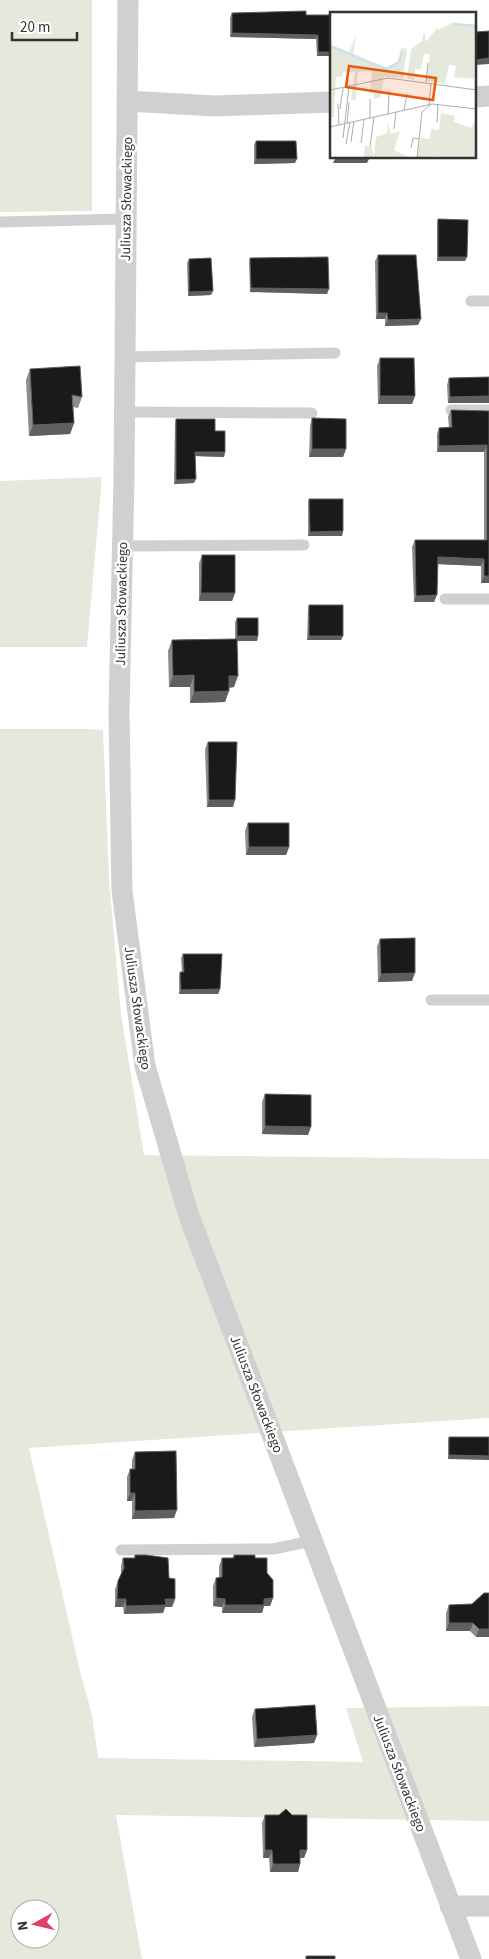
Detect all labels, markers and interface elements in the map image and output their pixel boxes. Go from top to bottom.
scale bar [12,10,78,42]
inset map [330,12,476,159]
text: 20 m [20,17,50,38]
street label: Juliusza Słowackiego [116,137,138,261]
street label: Juliusza Słowackiego [111,542,133,666]
street label: Juliusza Słowackiego [118,945,156,1071]
street label: Juliusza Słowackiego [224,1333,288,1456]
street label: Juliusza Słowackiego [367,1712,431,1835]
north arrow [10,1899,60,1949]
text: N [13,1920,34,1932]

